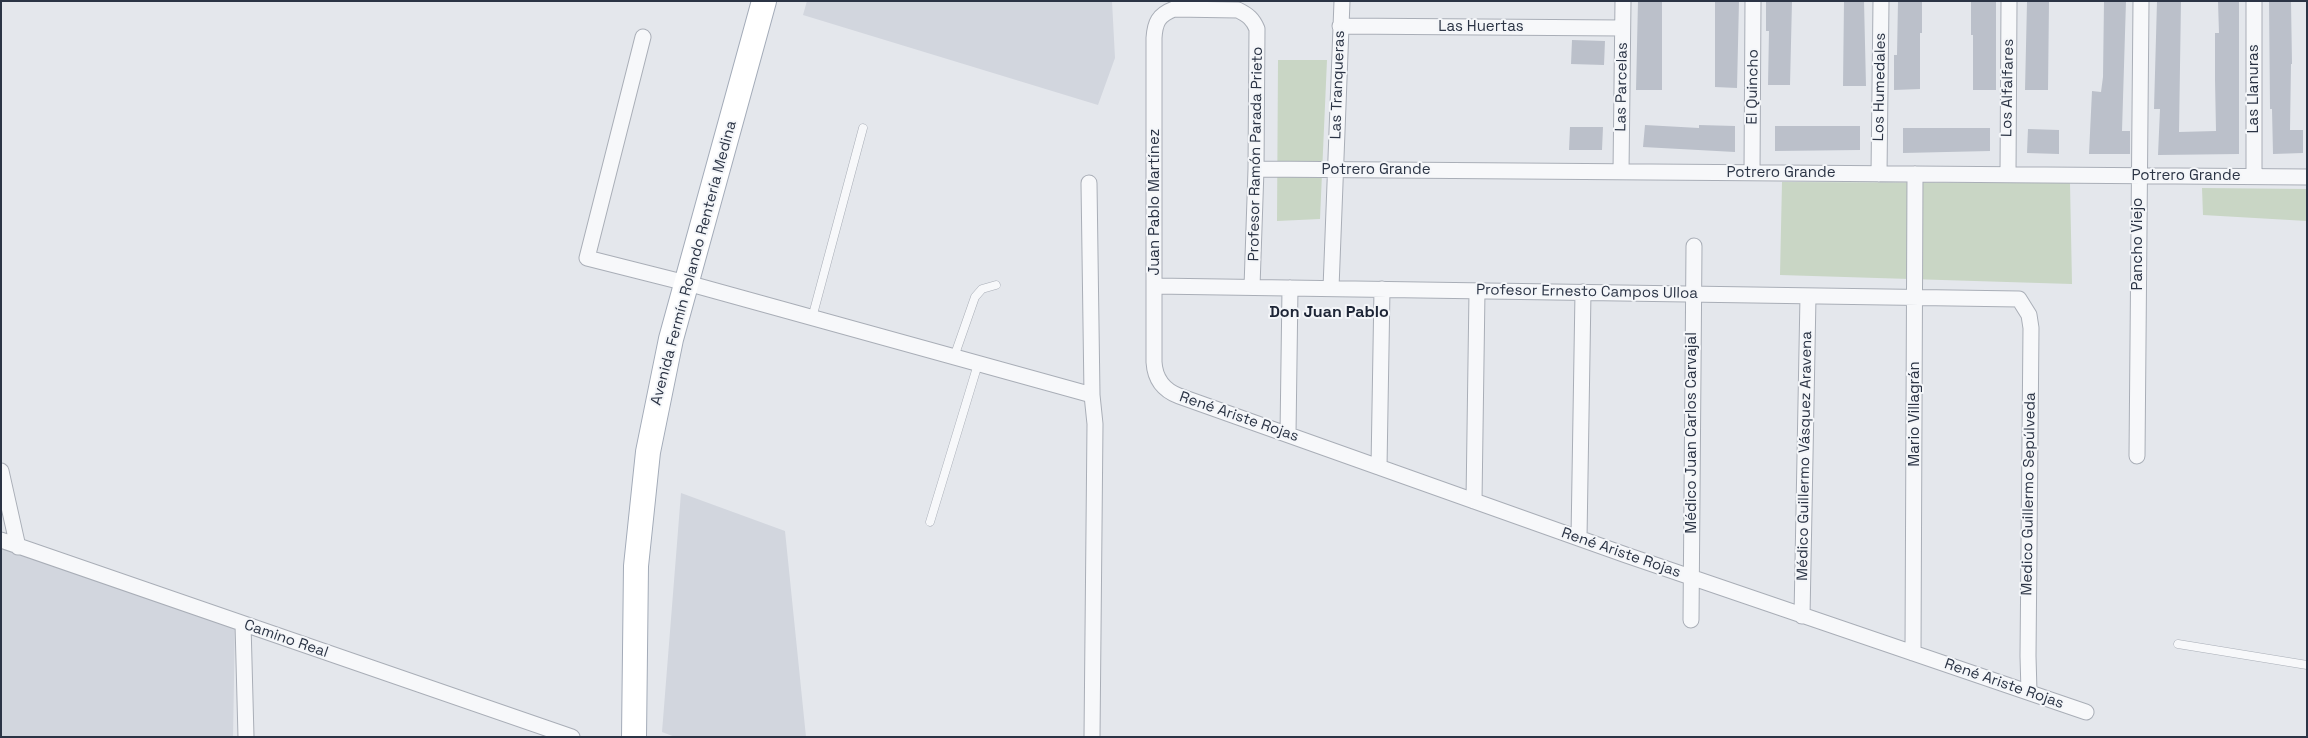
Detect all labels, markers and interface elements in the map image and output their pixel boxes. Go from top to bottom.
street label: Las Huertas [1438,18,1524,36]
street label: Las Tranqueras [1327,30,1349,140]
street label: Los Humedales [1870,32,1890,142]
street label: Los Alfalfares [1998,39,2018,137]
street label: Las Parcelas [1612,42,1632,132]
street label: Las Llanuras [2245,44,2263,134]
street label: Profesor Ramón Parada Prieto [1245,46,1267,262]
street label: El Quincho [1743,49,1763,125]
street label: Avenida Fermín Rolando Rentería Medina [647,119,741,407]
street label: Juan Pablo Martínez [1146,129,1164,275]
street label: Potrero Grande [1321,161,1431,179]
street label: Potrero Grande [1726,164,1836,182]
street label: Potrero Grande [2131,167,2241,185]
street label: Pancho Viejo [2129,198,2147,290]
street label: Profesor Ernesto Campos Ulloa [1476,281,1698,303]
district label: Don Juan Pablo [1269,303,1389,323]
street label: Médico Guillermo Vásquez Aravena [1794,331,1816,581]
street label: Médico Juan Carlos Carvajal [1683,332,1701,534]
street label: Mario Villagrán [1906,361,1924,467]
street label: René Ariste Rojas [1177,388,1301,446]
street label: Medico Guillermo Sepúlveda [2018,392,2040,596]
street label: René Ariste Rojas [1559,524,1683,582]
street label: Camino Real [242,616,330,662]
street label: René Ariste Rojas [1942,655,2066,713]

